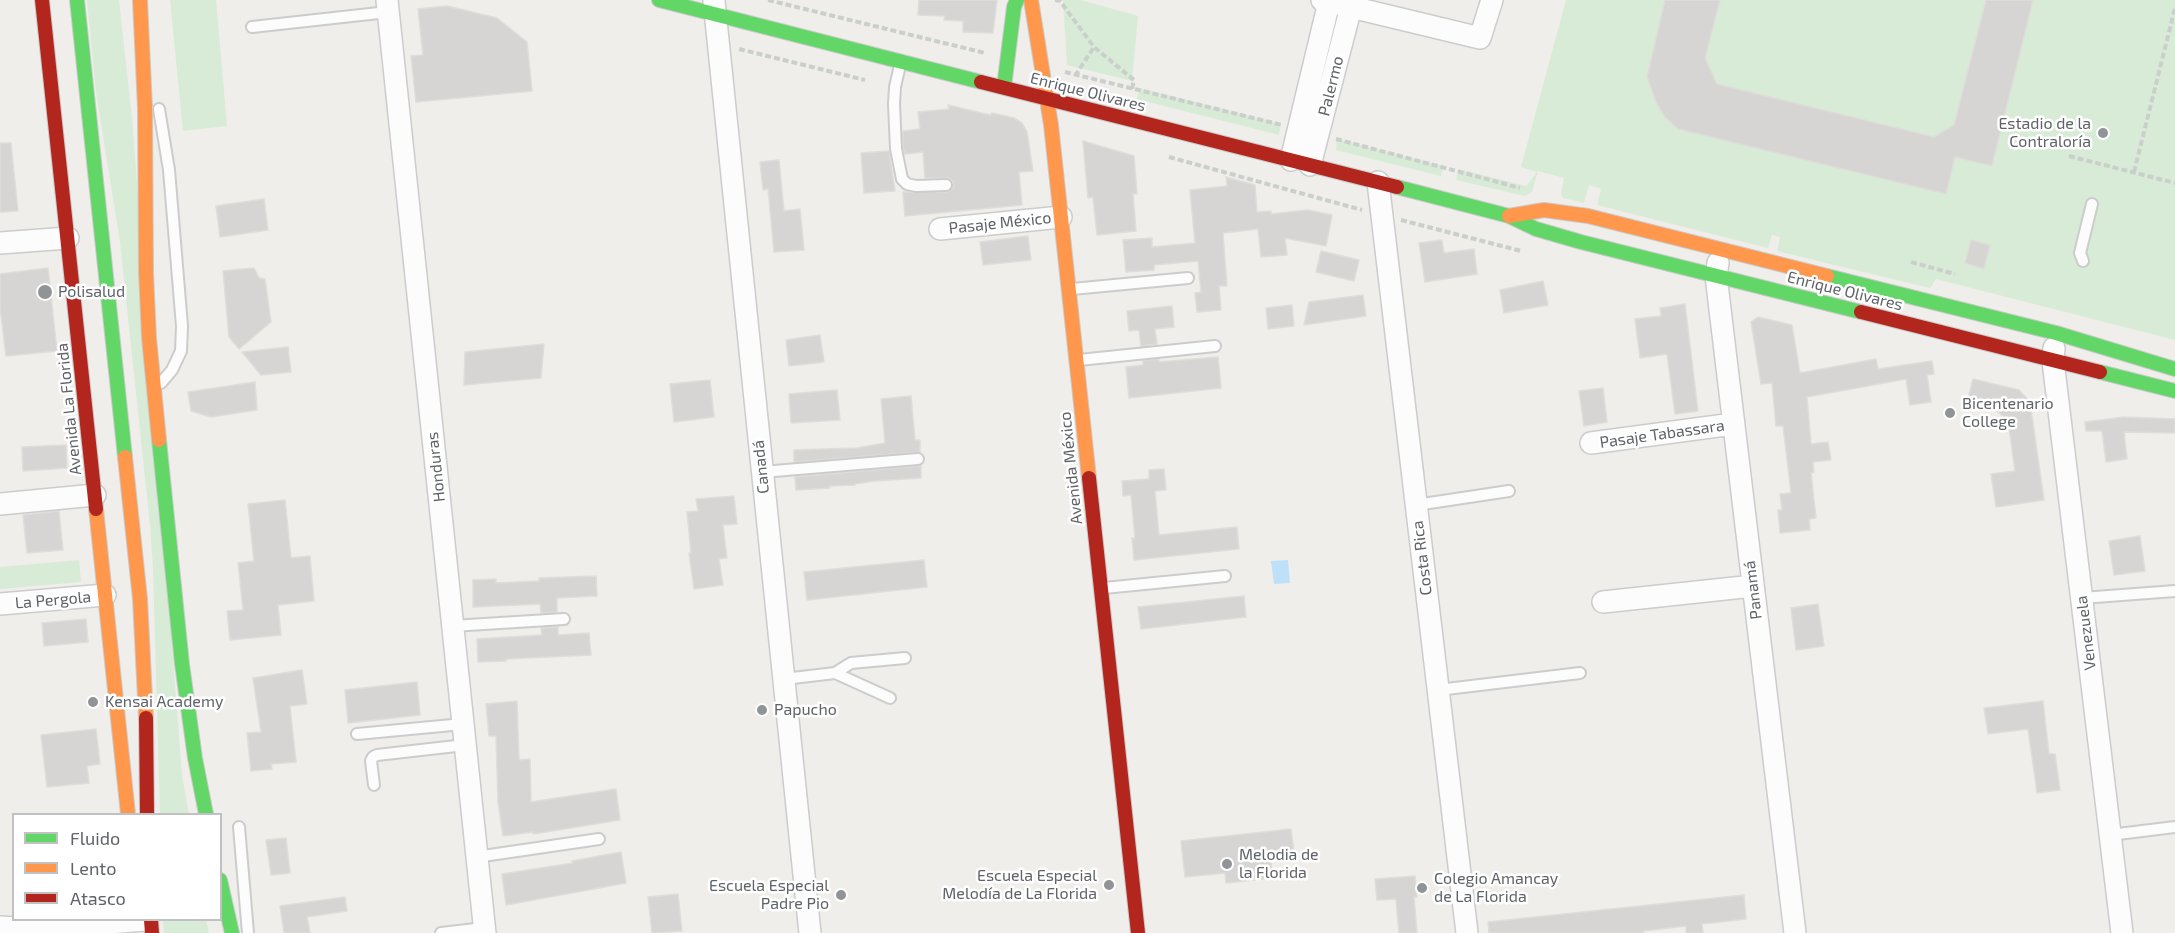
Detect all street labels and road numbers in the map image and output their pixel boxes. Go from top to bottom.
street label: Palermo [1314,54,1348,118]
street label: Enrique Olivares [1028,68,1148,116]
street label: Pasaje México [948,208,1052,238]
street label: Enrique Olivares [1785,267,1905,315]
street label: Avenida La Florida [53,342,85,476]
street label: Avenida México [1056,411,1086,525]
street label: Pasaje Tabassara [1598,416,1726,452]
street label: Honduras [423,431,449,503]
street label: Canadá [749,439,773,495]
street label: Costa Rica [1408,519,1436,597]
street label: Panamá [1740,560,1766,620]
street label: La Pergola [14,587,92,613]
street label: Venezuela [2072,595,2100,671]

